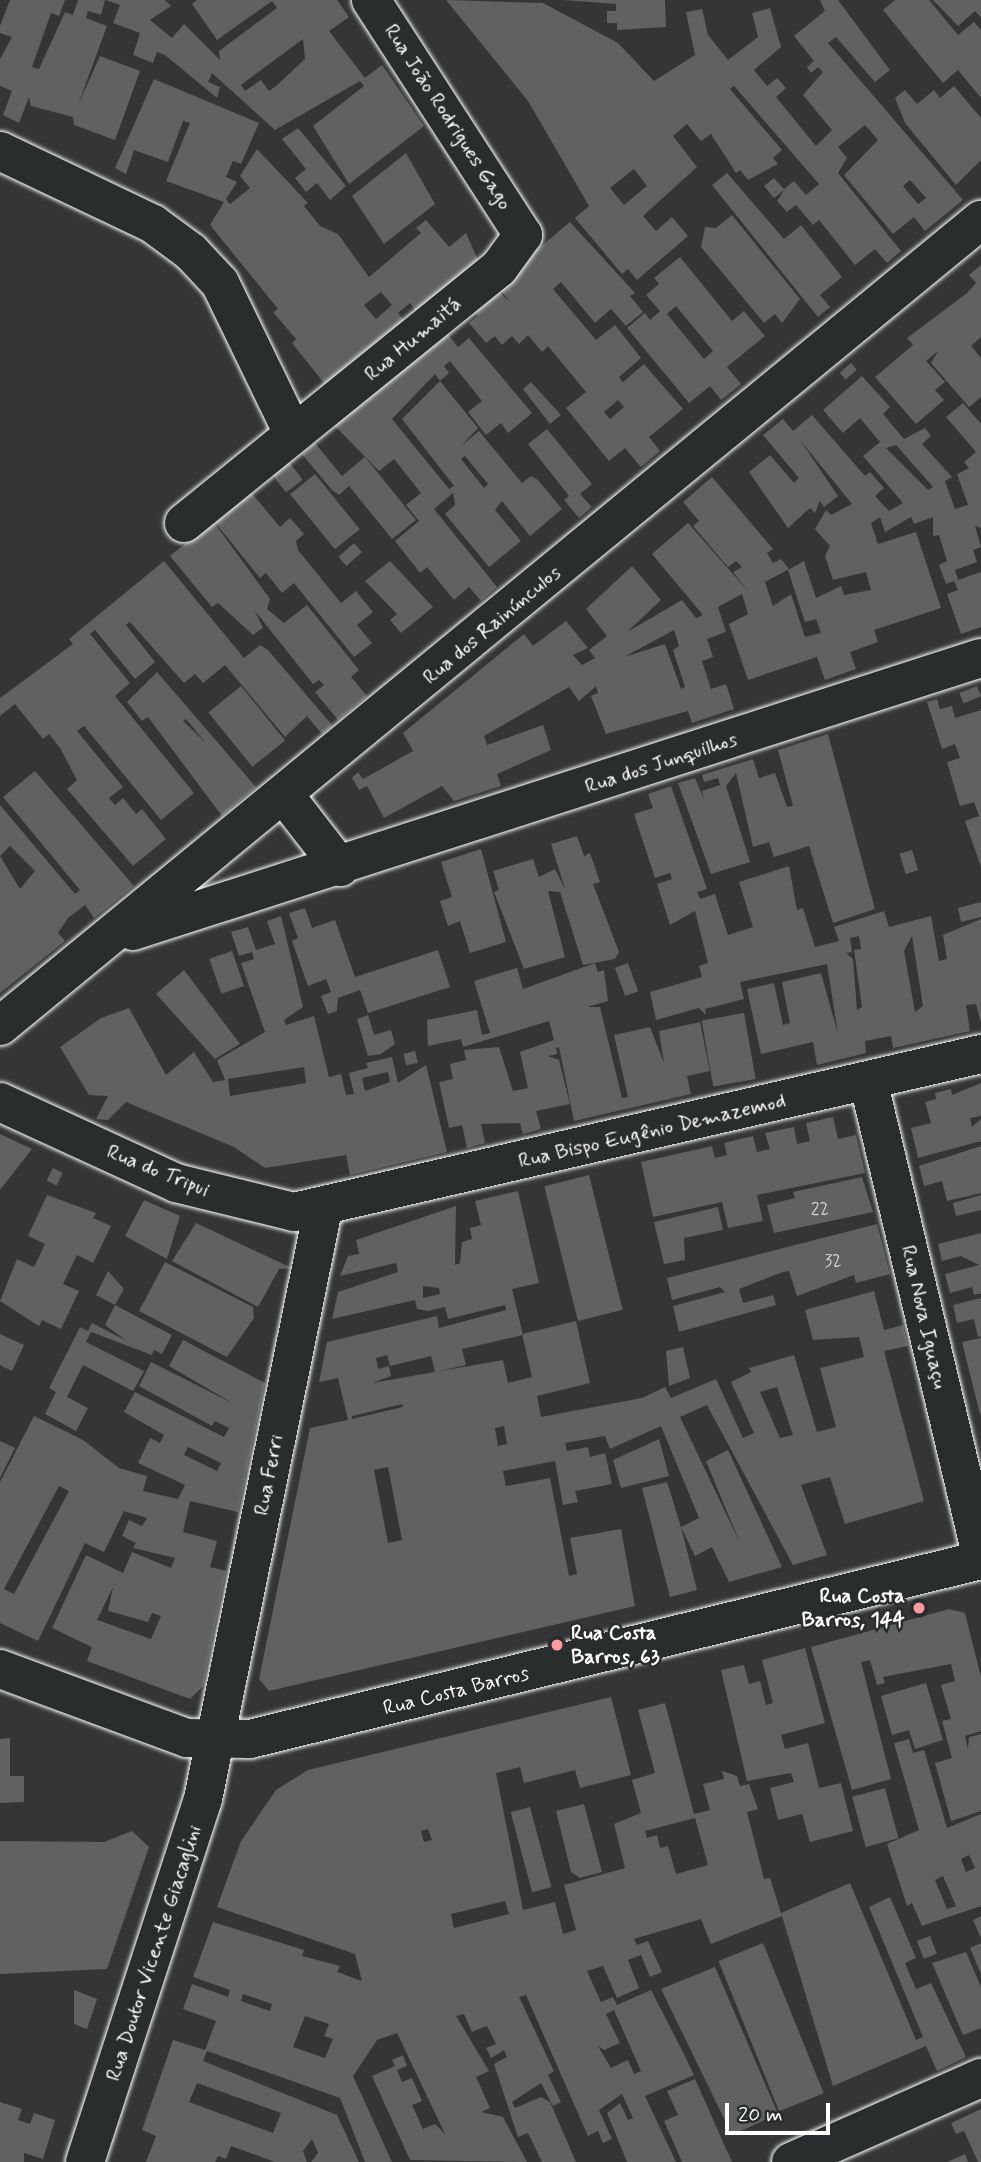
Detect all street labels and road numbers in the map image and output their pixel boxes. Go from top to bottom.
street label: Rua João Rodrigues Gago [378,19,518,215]
street label: Rua Humaitá [360,292,466,386]
street label: Rua dos Rainúnculos [418,560,566,690]
street label: Rua dos Junquilhos [580,726,742,800]
street label: Rua Bispo Eugênio Demazemod [519,1089,785,1173]
street label: Rua do Tripui [104,1139,212,1203]
street label: Rua Nova Iguaçu [896,1245,952,1389]
street label: Rua Ferri [249,1432,289,1518]
street label: Rua Costa Barros [380,1661,532,1721]
street label: Rua Doutor Vicente Giacaglini [100,1821,208,2085]

